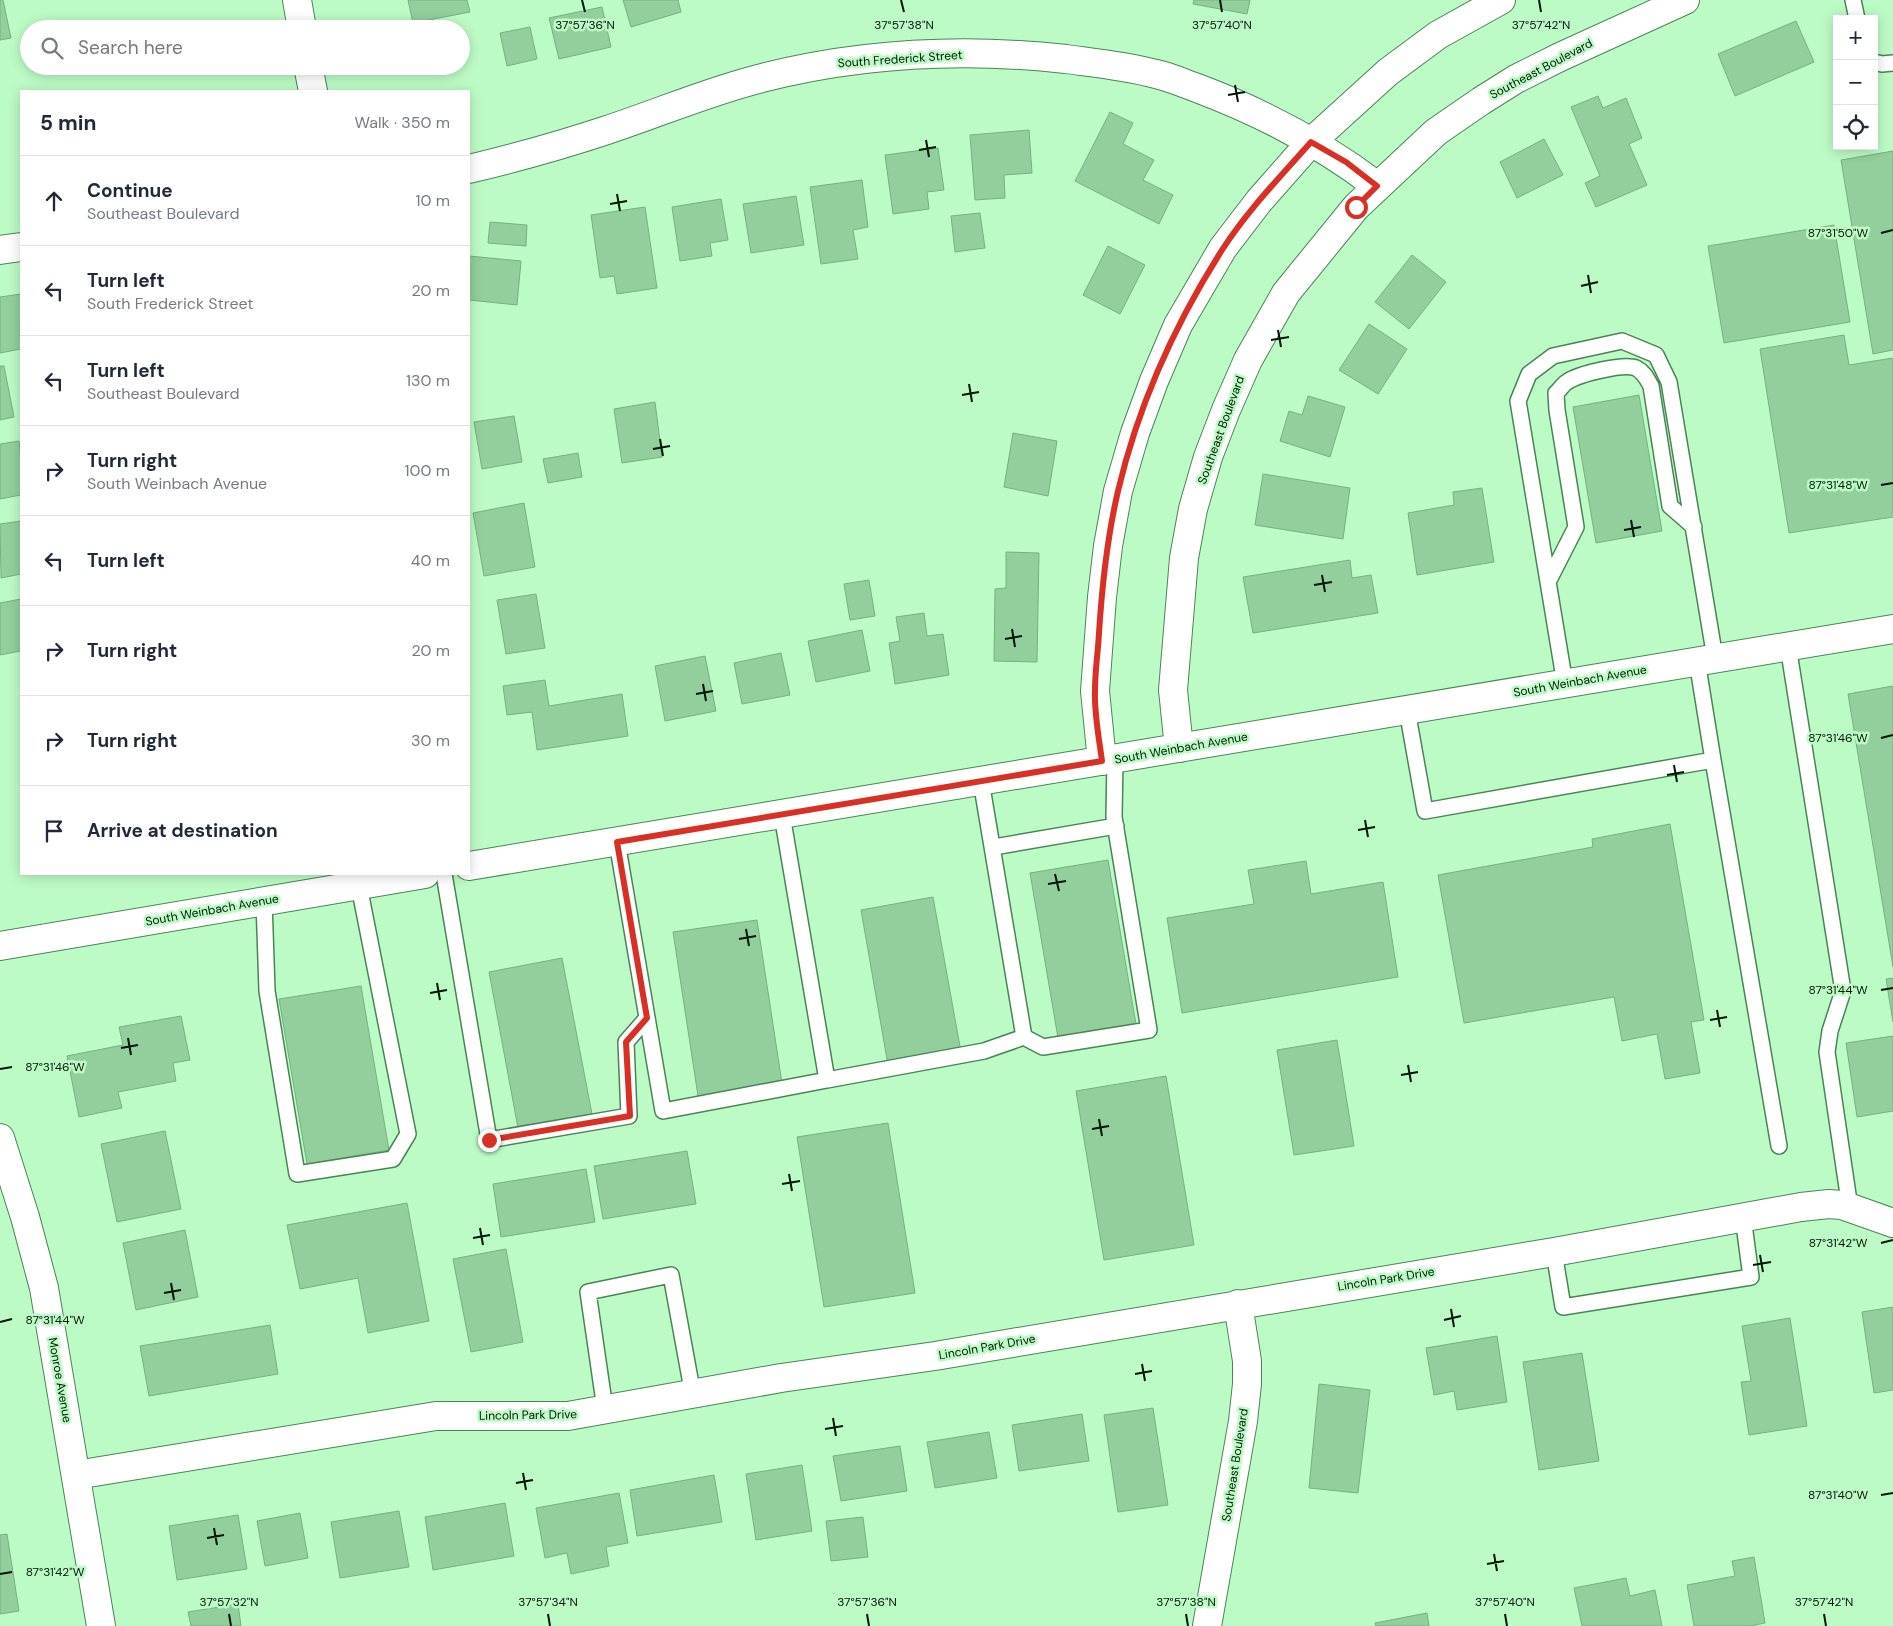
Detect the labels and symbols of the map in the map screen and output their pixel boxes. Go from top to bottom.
text: 37°57'36"N [555,17,615,33]
text: 37°57'38"N [874,17,934,33]
text: 37°57'40"N [1192,17,1252,33]
text: 37°57'42"N [1512,17,1570,33]
street label: Southeast Boulevard [1487,35,1595,103]
street label: South Frederick Street [837,47,963,71]
route start [1345,196,1368,219]
text: 87°31'50"W [1808,225,1869,241]
street label: Southeast Boulevard [1194,374,1248,486]
text: 87°31'48"W [1808,477,1868,493]
street label: South Weinbach Avenue [1512,661,1648,701]
street label: South Weinbach Avenue [1113,728,1249,768]
text: 87°31'46"W [1808,730,1868,746]
street label: South Weinbach Avenue [144,890,280,930]
text: 87°31'44"W [1808,982,1868,998]
text: 87°31'46"W [25,1059,85,1075]
route end [478,1129,501,1152]
text: 87°31'42"W [1809,1235,1868,1251]
street label: Lincoln Park Drive [1336,1263,1436,1295]
text: 87°31'44"W [25,1312,85,1328]
street label: Lincoln Park Drive [937,1331,1037,1363]
street label: Monroe Avenue [45,1336,75,1424]
street label: Lincoln Park Drive [479,1406,577,1424]
street label: Southeast Boulevard [1218,1407,1252,1523]
text: 87°31'40"W [1808,1487,1868,1503]
text: 87°31'42"W [26,1564,85,1580]
text: 37°57'32"N [200,1594,259,1610]
text: 37°57'34"N [518,1594,578,1610]
text: 37°57'36"N [837,1594,897,1610]
text: 37°57'38"N [1156,1594,1216,1610]
text: 37°57'40"N [1475,1594,1535,1610]
text: 37°57'42"N [1795,1594,1853,1610]

